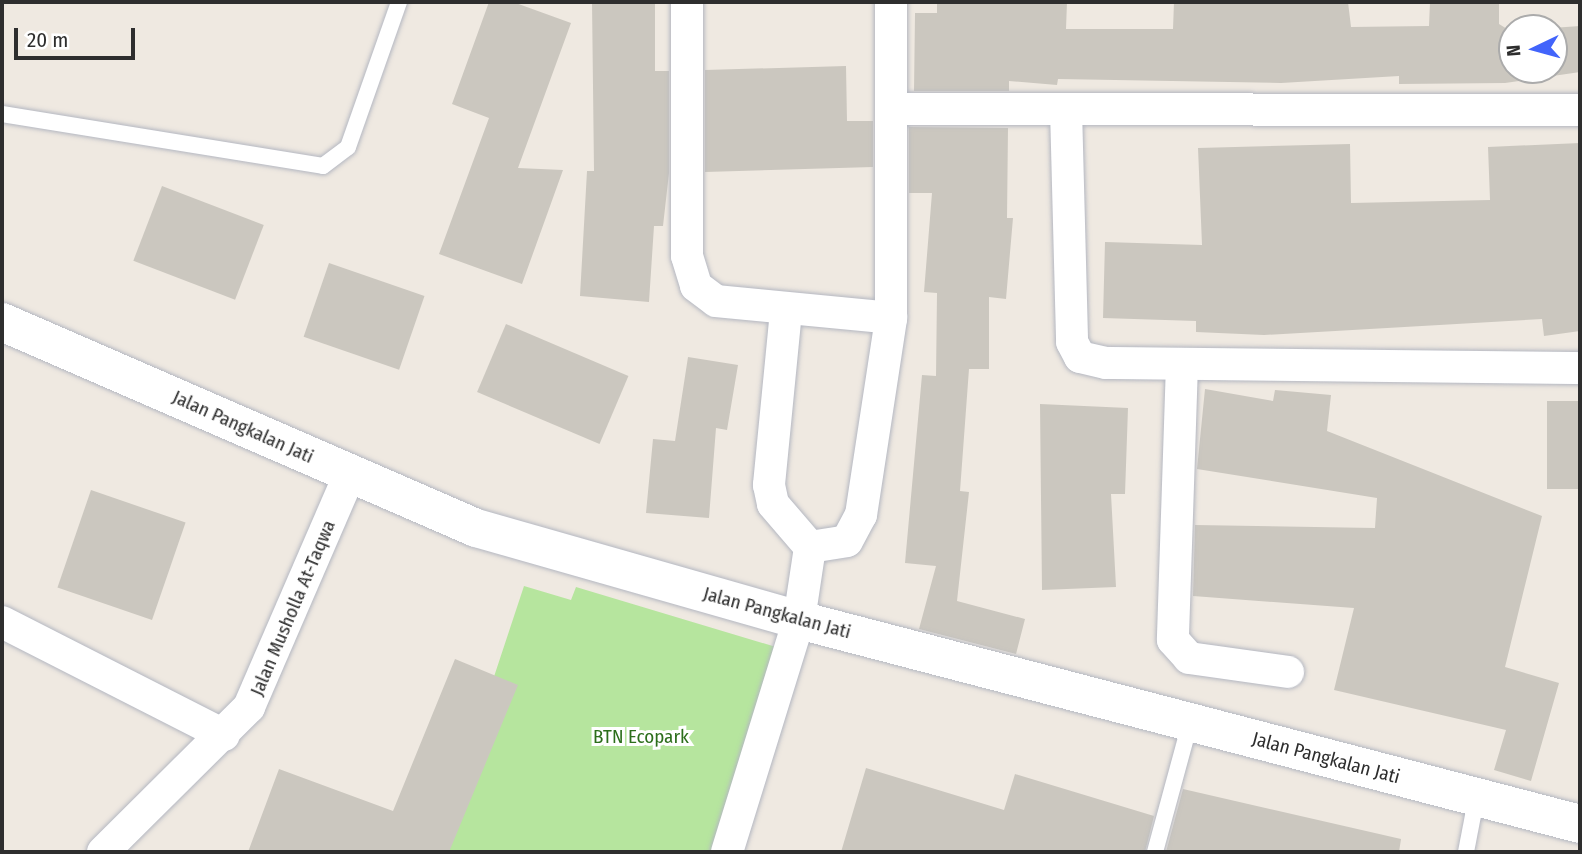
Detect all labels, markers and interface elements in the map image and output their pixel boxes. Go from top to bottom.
scale bar [18,14,138,58]
north arrow [1498,14,1568,84]
text: 20 m [27,27,68,53]
text: N [1502,44,1526,57]
street label: Jalan Pangkalan Jati [169,386,317,468]
street label: Jalan Musholla At-Taqwa [246,517,340,699]
street label: Jalan Pangkalan Jati [701,582,853,644]
park label: BTN Ecopark [593,726,689,748]
street label: Jalan Pangkalan Jati [1250,727,1402,789]

